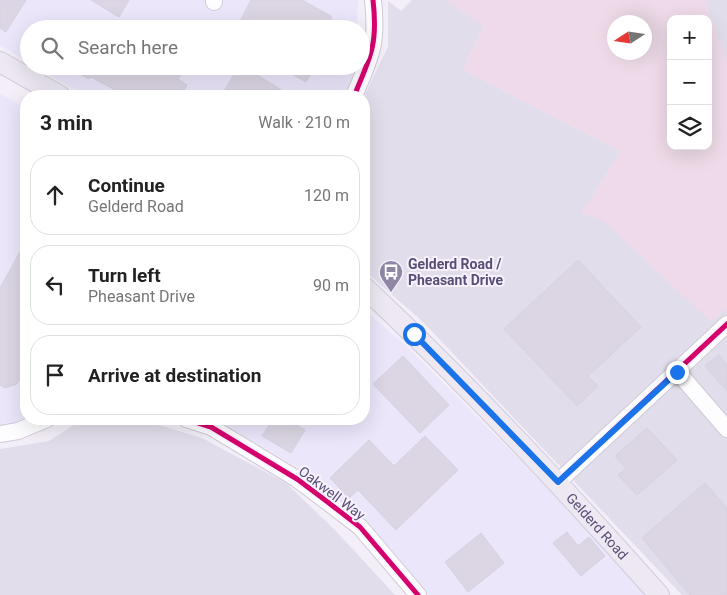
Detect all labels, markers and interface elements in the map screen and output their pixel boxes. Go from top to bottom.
north arrow [607,15,652,60]
map controls [667,15,712,150]
button: + [667,15,712,60]
search box [20,20,370,75]
icon: search [38,34,66,62]
text: Search here [78,36,178,59]
button: − [667,60,712,105]
button: layers [667,105,712,150]
text: 3 min [40,111,93,135]
text: Walk · 210 m [258,113,350,132]
text: Continue [88,174,165,197]
icon: ahead [41,181,69,209]
text: 120 m [304,186,349,205]
text: Gelderd Road [88,197,184,216]
place label: Gelderd Road / Pheasant Drive [408,256,504,288]
bus stop icon: Gelderd Road / Pheasant Drive [378,259,404,293]
text: Turn left [88,264,161,287]
icon: left [41,271,69,299]
text: 90 m [313,276,349,295]
text: Pheasant Drive [88,287,195,306]
route start [403,323,426,346]
icon: arrive [41,361,69,389]
route end [666,361,689,384]
text: Arrive at destination [88,364,261,387]
street label: Oakwell Way [296,463,369,523]
street label: Gelderd Road [563,490,631,563]

